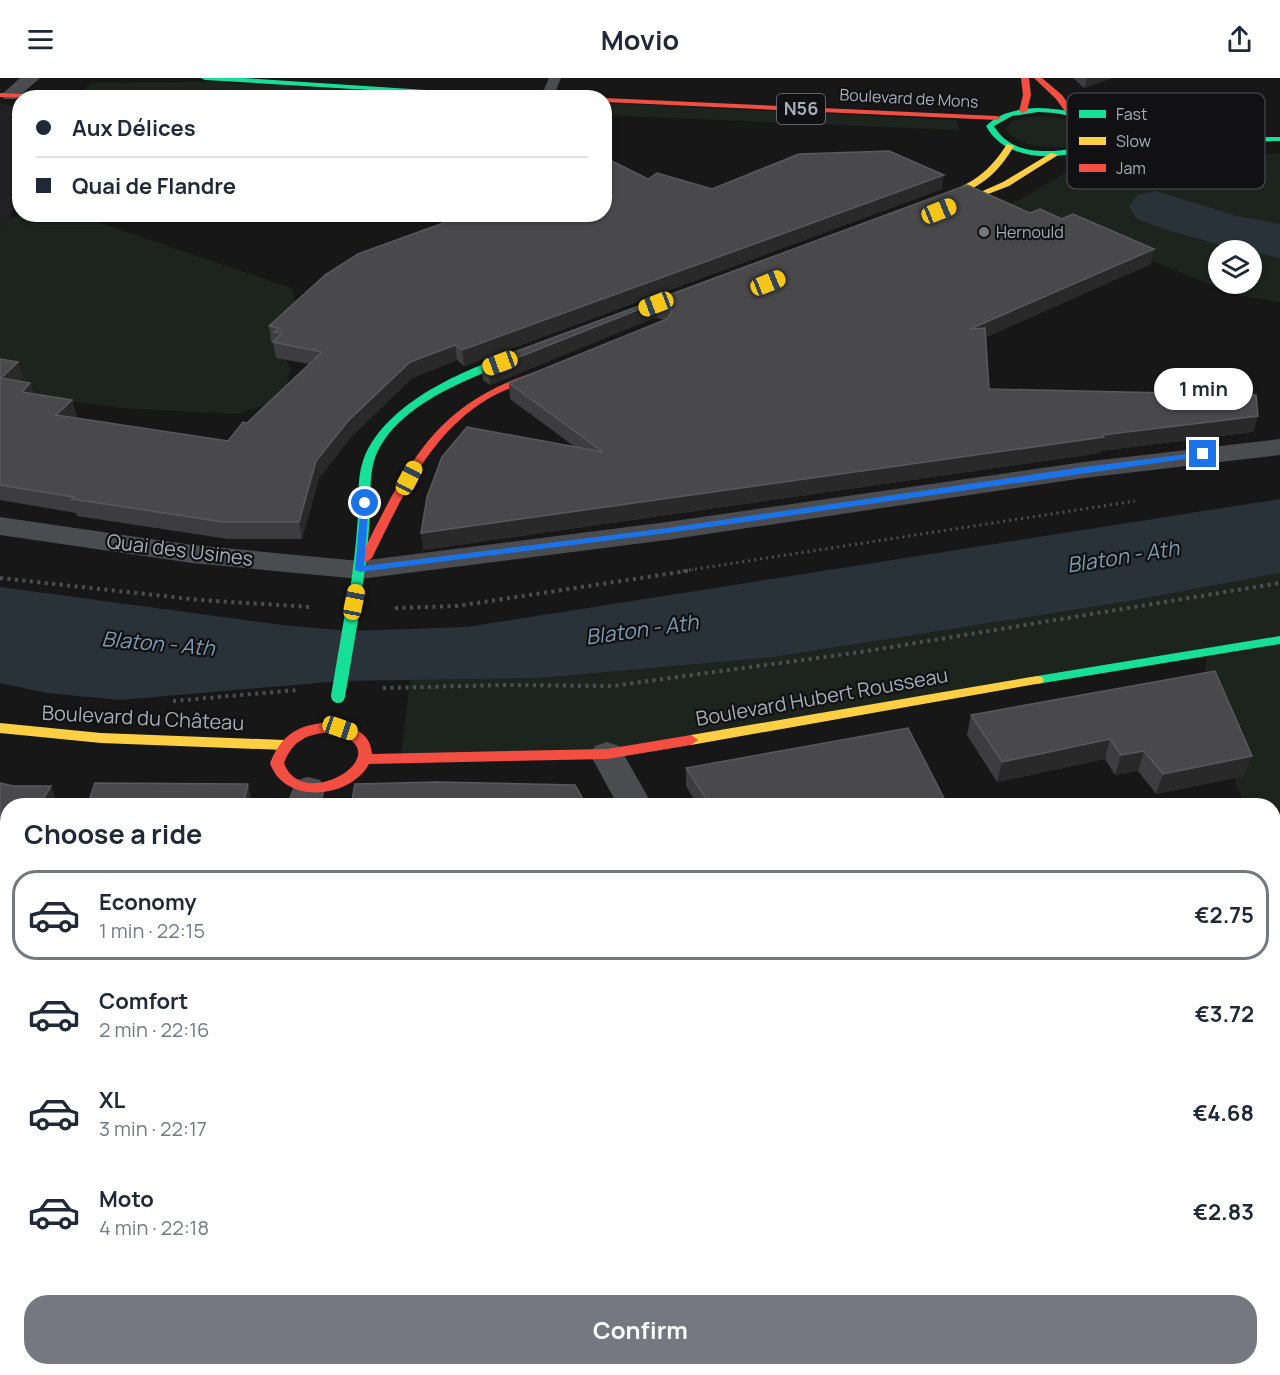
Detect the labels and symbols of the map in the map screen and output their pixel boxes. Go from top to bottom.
street label: Boulevard de Mons [839,83,979,113]
legend [1067,93,1265,189]
road number: N56 [777,94,825,124]
text: Fast [1116,103,1147,125]
text: Slow [1116,130,1151,152]
text: Jam [1116,157,1146,179]
car [919,196,959,226]
place label: Hernould [996,221,1064,243]
marker: Hernould [977,225,991,239]
car [748,268,788,298]
car [636,289,676,319]
car [480,348,520,378]
callout: 1 min [1154,367,1252,409]
route end [1189,440,1216,467]
car [393,458,425,498]
route start [351,489,378,516]
street label: Quai des Usines [105,527,255,572]
water label: Blaton - Ath [1065,533,1182,579]
car [342,583,366,621]
water label: Blaton - Ath [584,607,701,651]
water label: Blaton - Ath [100,624,217,662]
street label: Boulevard Hubert Rousseau [694,661,950,732]
street label: Boulevard du Château [41,699,245,736]
car [320,714,360,742]

